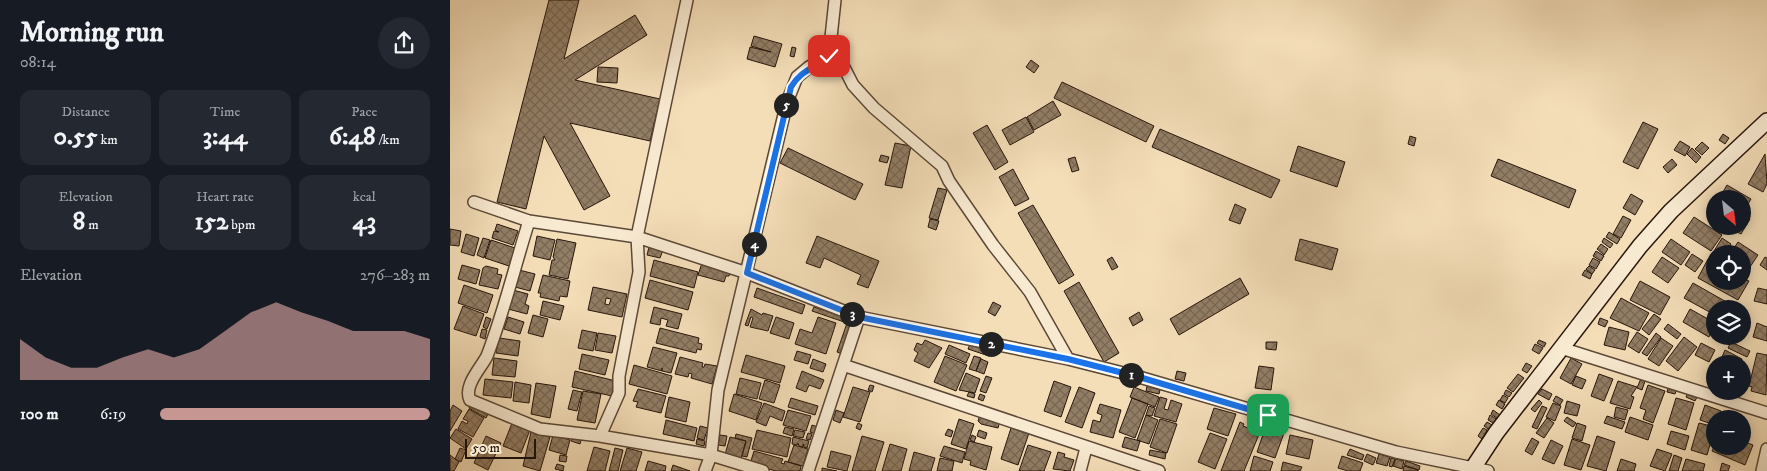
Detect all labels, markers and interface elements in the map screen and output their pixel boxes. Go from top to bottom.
text: Morning run [20,15,164,50]
button: share [378,17,430,69]
pin [808,35,850,77]
icon: check [815,42,843,70]
text: 08:14 [20,52,56,72]
pin: 5 [774,92,798,118]
text: 5 [783,96,790,114]
text: Distance [62,103,110,121]
text: Time [210,103,240,121]
text: Pace [351,103,377,121]
text: 0.55 [53,121,97,152]
text: 3:44 [203,121,247,152]
text: 6:48 [329,121,375,152]
text: km [97,131,118,149]
text: /km [375,131,400,149]
text: Elevation [59,188,113,206]
text: Heart rate [196,188,254,206]
text: kcal [353,188,376,206]
north arrow [1706,190,1751,235]
map controls [1706,190,1751,455]
text: 8 [73,206,85,237]
text: 152 [195,206,228,237]
text: 43 [352,206,376,237]
text: m [85,216,99,234]
text: bpm [228,216,255,234]
pin: 4 [742,232,766,256]
text: 4 [750,235,759,253]
button: locate [1706,245,1751,290]
text: Elevation [20,265,82,285]
text: 276–283 m [360,265,430,285]
button: layers [1706,300,1751,345]
pin: 3 [840,302,864,326]
text: 3 [850,305,855,323]
pin: 2 [978,332,1004,356]
text: 2 [988,335,995,353]
button: + [1706,355,1751,400]
pin: 1 [1118,362,1144,388]
text: 1 [1129,366,1134,384]
pin [1247,394,1289,436]
icon: arrive [1254,401,1282,429]
text: 100 m [20,404,59,424]
text: 6:19 [100,404,126,424]
button: − [1706,410,1751,455]
scale bar [465,436,536,459]
text: 50 m [472,439,500,457]

